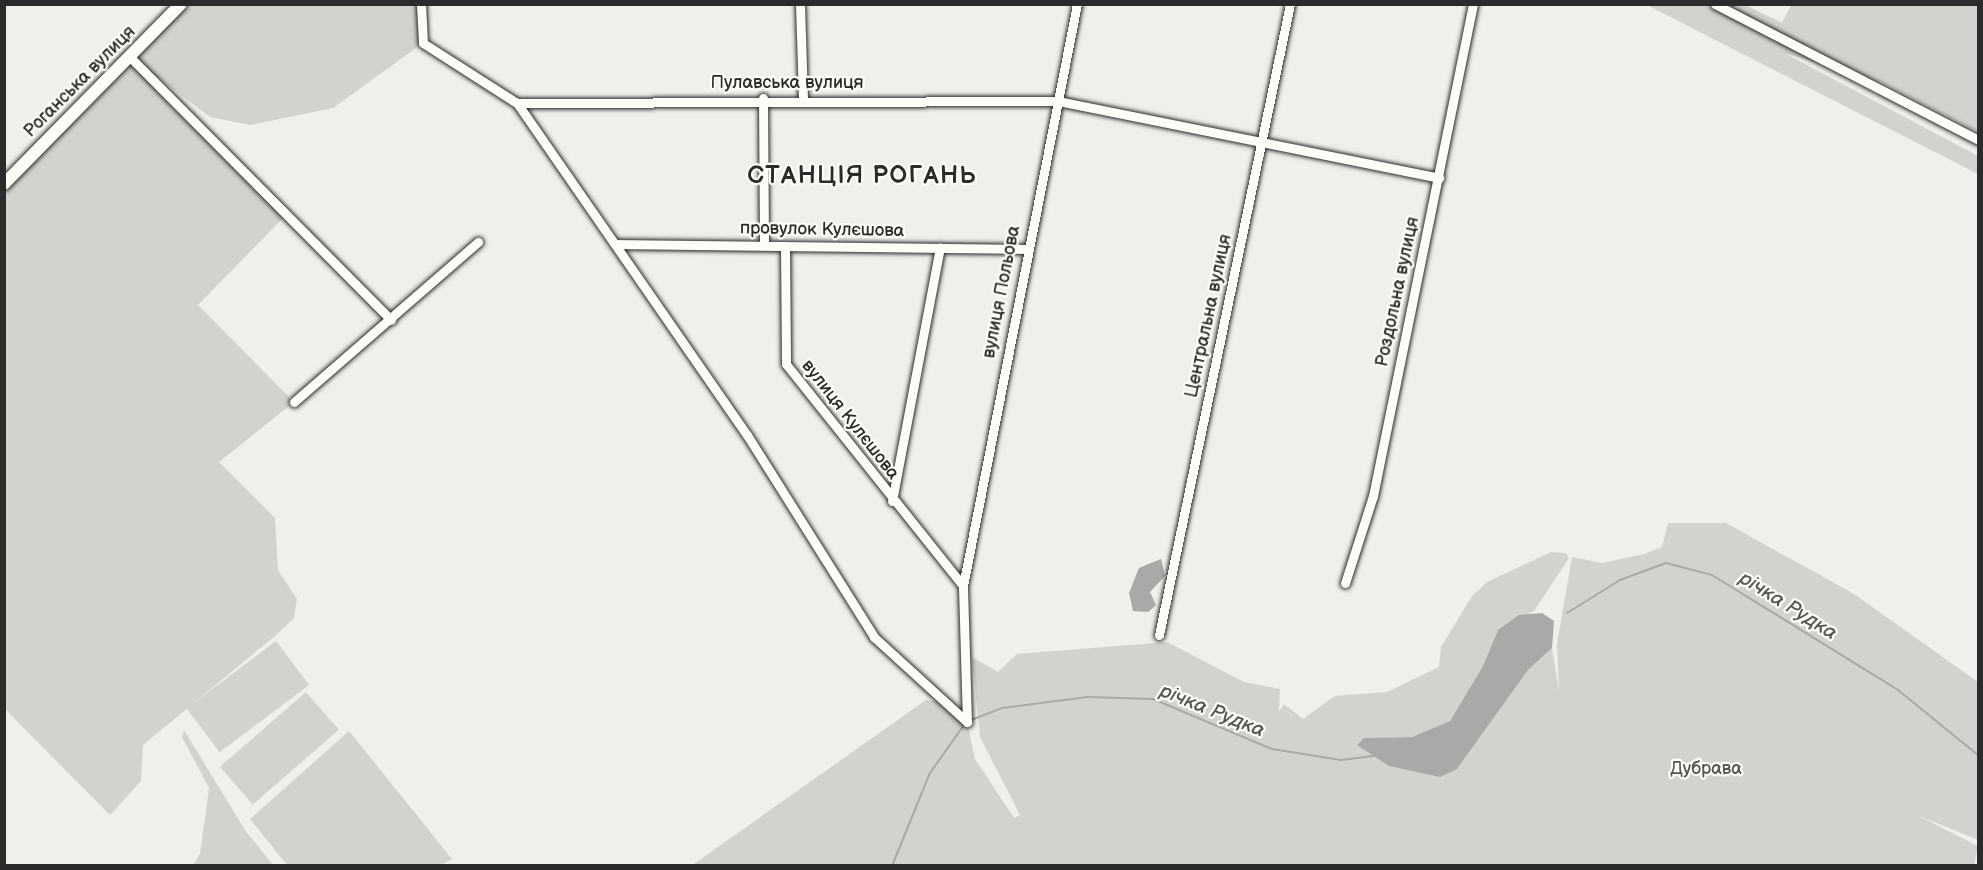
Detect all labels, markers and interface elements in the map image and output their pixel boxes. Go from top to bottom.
street label: Роганська вулиця [20,22,140,142]
street label: Пулавська вулиця [710,72,864,94]
district label: СТАНЦІЯ РОГАНЬ [747,162,977,190]
street label: Роздольна вулиця [1372,215,1424,369]
street label: провулок Кулєшова [740,218,904,242]
street label: вулиця Польова [979,224,1025,360]
street label: Центральна вулиця [1181,232,1237,400]
street label: вулиця Кулєшова [796,356,904,484]
water label: річка Рудка [1735,566,1841,646]
water label: річка Рудка [1156,679,1268,743]
park label: Дубрава [1670,758,1742,780]

